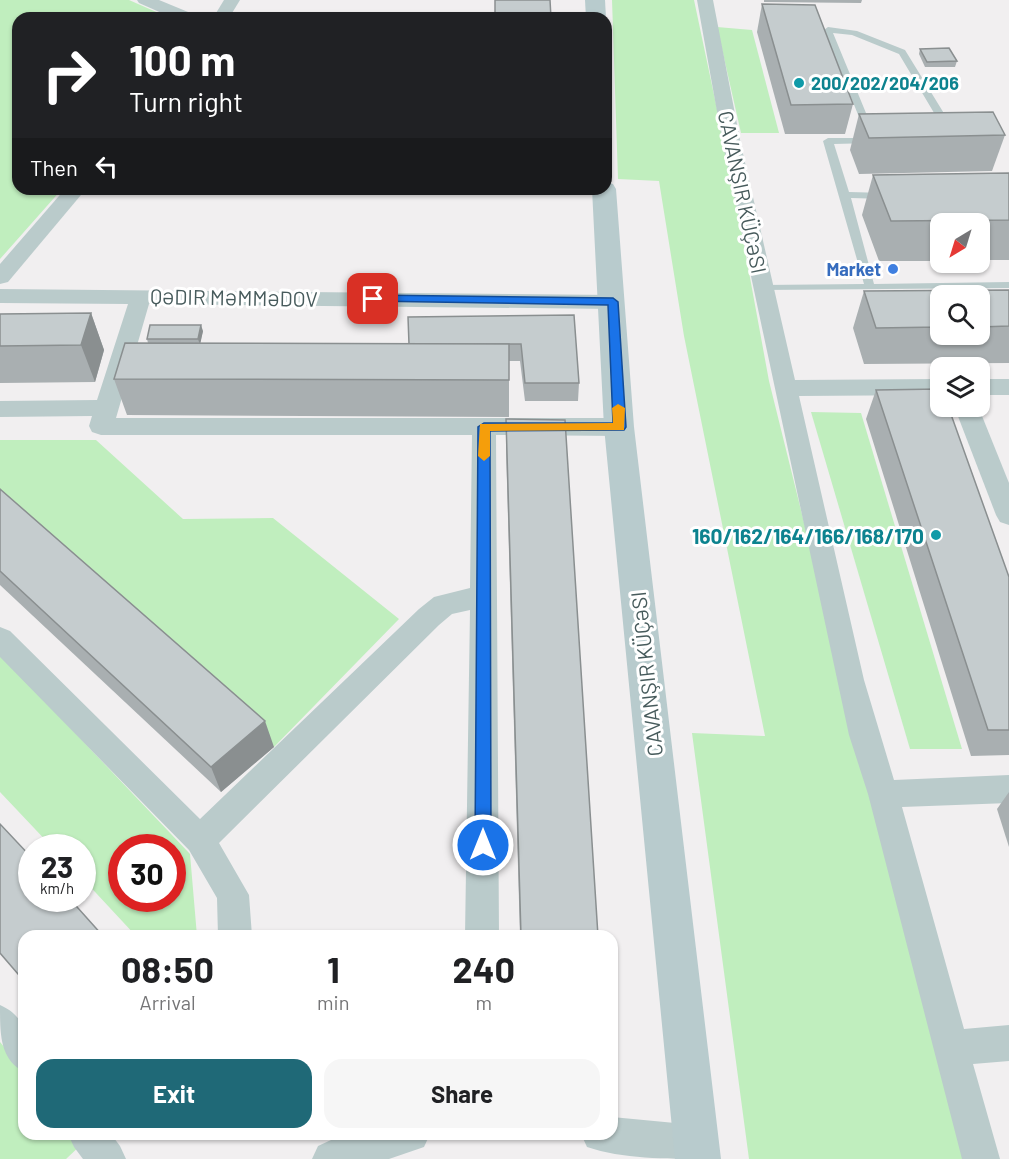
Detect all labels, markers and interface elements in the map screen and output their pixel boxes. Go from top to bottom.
text: 100 m [129,34,235,84]
icon: right [30,36,108,114]
place label: 200/202/204/206 [811,72,959,94]
marker: 200/202/204/206 [792,76,806,90]
text: Turn right [129,85,243,117]
street label: CAVANŞIR KÜÇƏSI [714,108,772,276]
icon: left [90,150,123,183]
text: Then [30,154,78,180]
north arrow [930,213,990,273]
map controls [930,213,990,417]
place label: Market [827,258,881,280]
marker: Market [886,262,900,276]
pin [347,273,398,324]
icon: arrive [356,282,389,315]
street label: QƏDIR MƏMMƏDOV [150,283,318,311]
button: search [930,285,990,345]
button: layers [930,357,990,417]
place label: 160/162/164/166/168/170 [692,523,924,548]
marker: 160/162/164/166/168/170 [929,528,943,542]
street label: CAVANŞIR KÜÇƏSI [625,590,667,758]
position arrow [451,813,515,877]
speed limit sign: 30 [108,834,186,912]
text: 23 [41,848,73,884]
text: km/h [40,879,74,897]
text: 08:50 [121,947,214,990]
text: 1 [327,947,340,990]
text: 240 [453,947,515,990]
text: Arrival [140,990,195,1014]
text: min [317,990,349,1014]
text: m [475,990,492,1014]
button: Exit [36,1059,312,1128]
button: Share [324,1059,600,1128]

